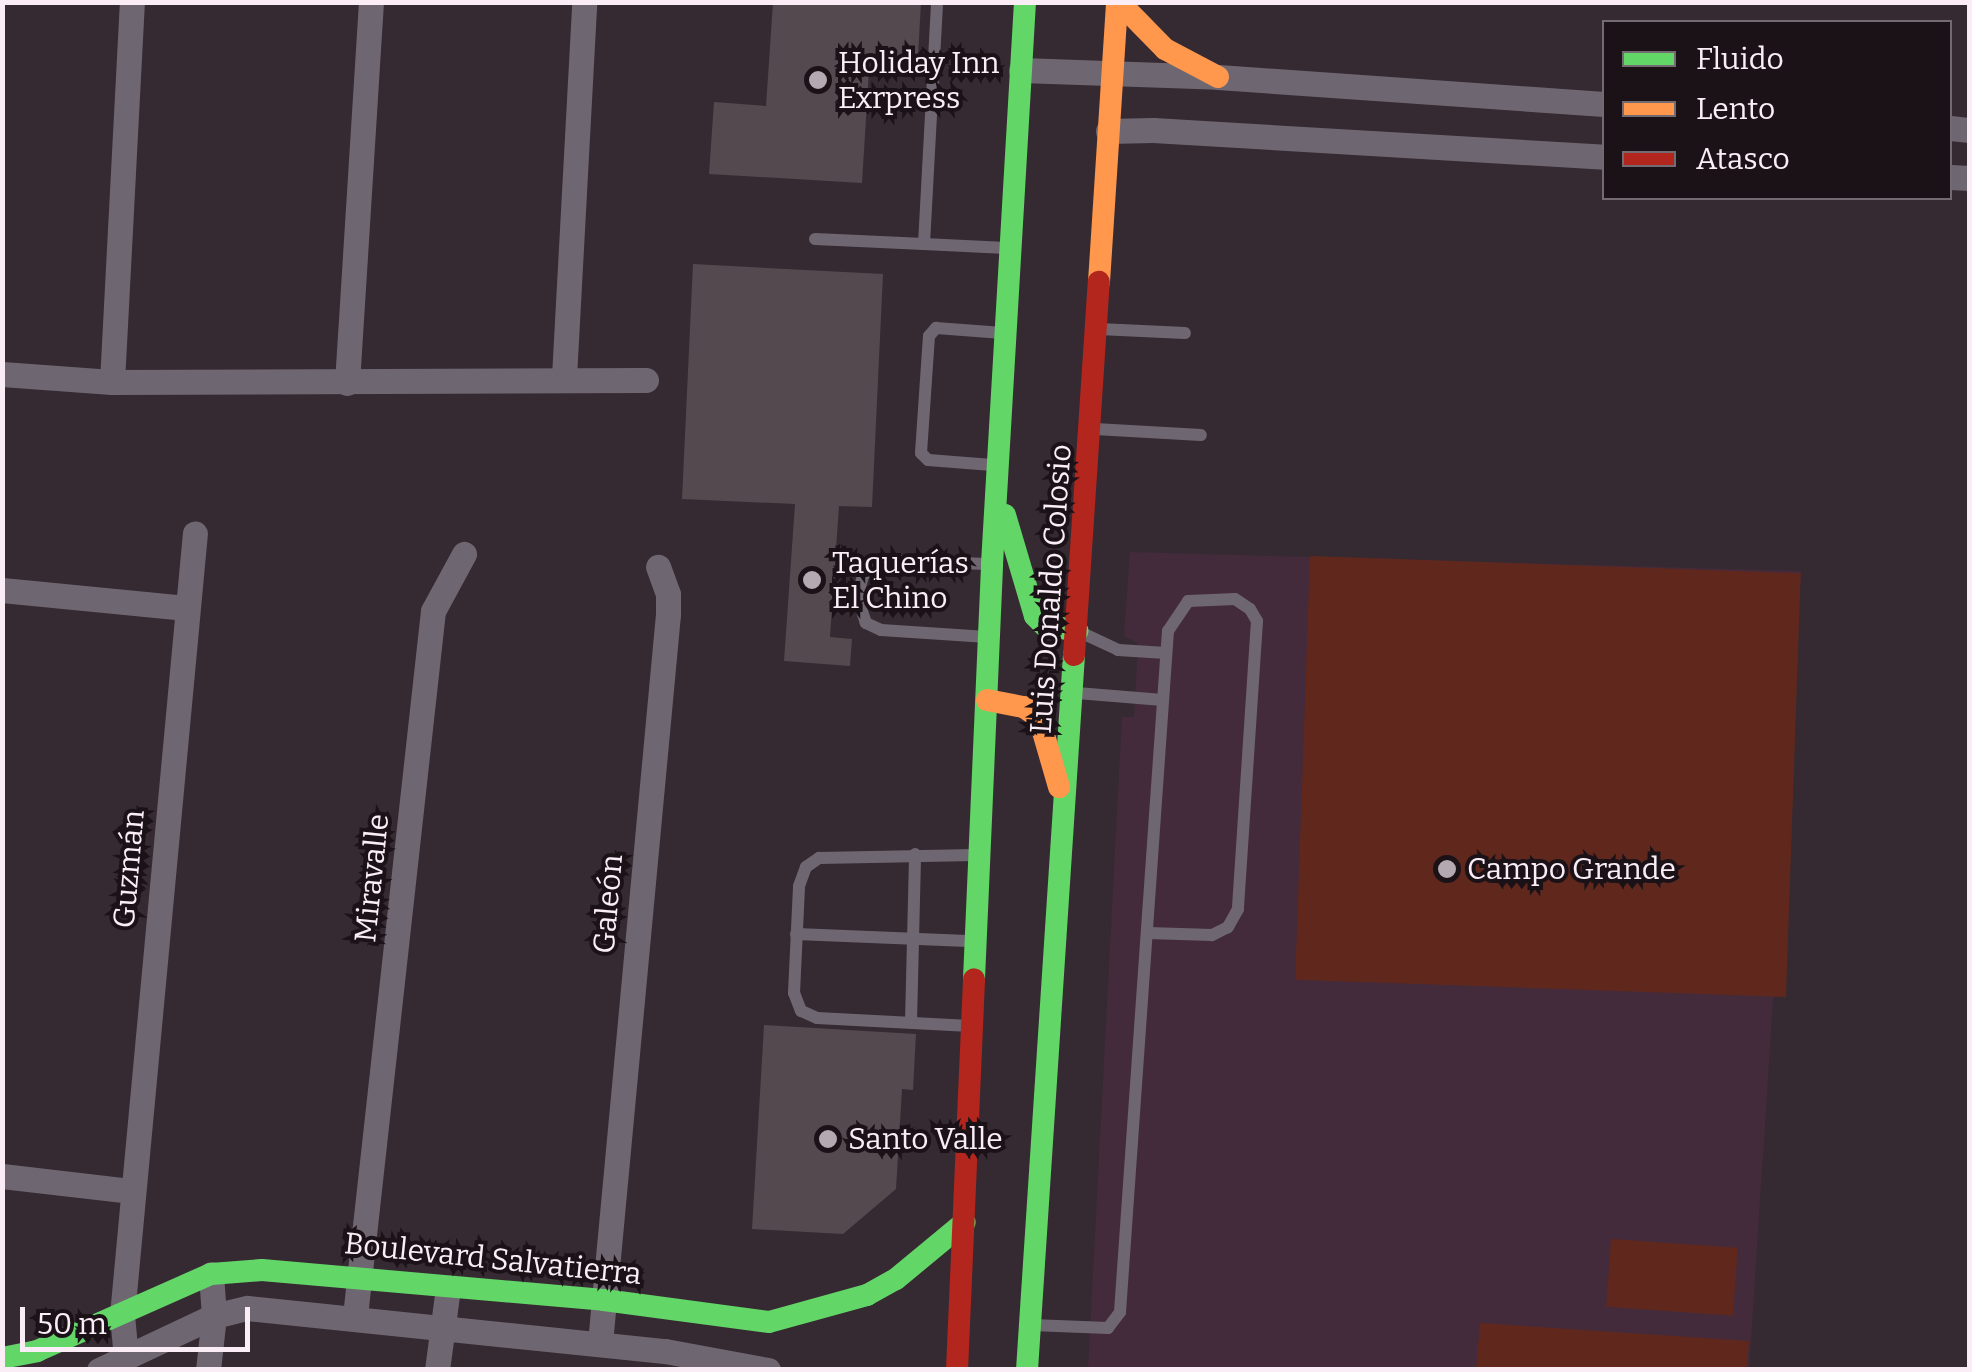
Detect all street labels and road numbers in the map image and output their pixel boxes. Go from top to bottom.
street label: Luis Donaldo Colosio [1023,443,1079,735]
street label: Guzmán [106,808,152,930]
street label: Miravalle [347,812,397,944]
street label: Galeón [586,853,630,955]
street label: Boulevard Salvatierra [343,1225,643,1293]

